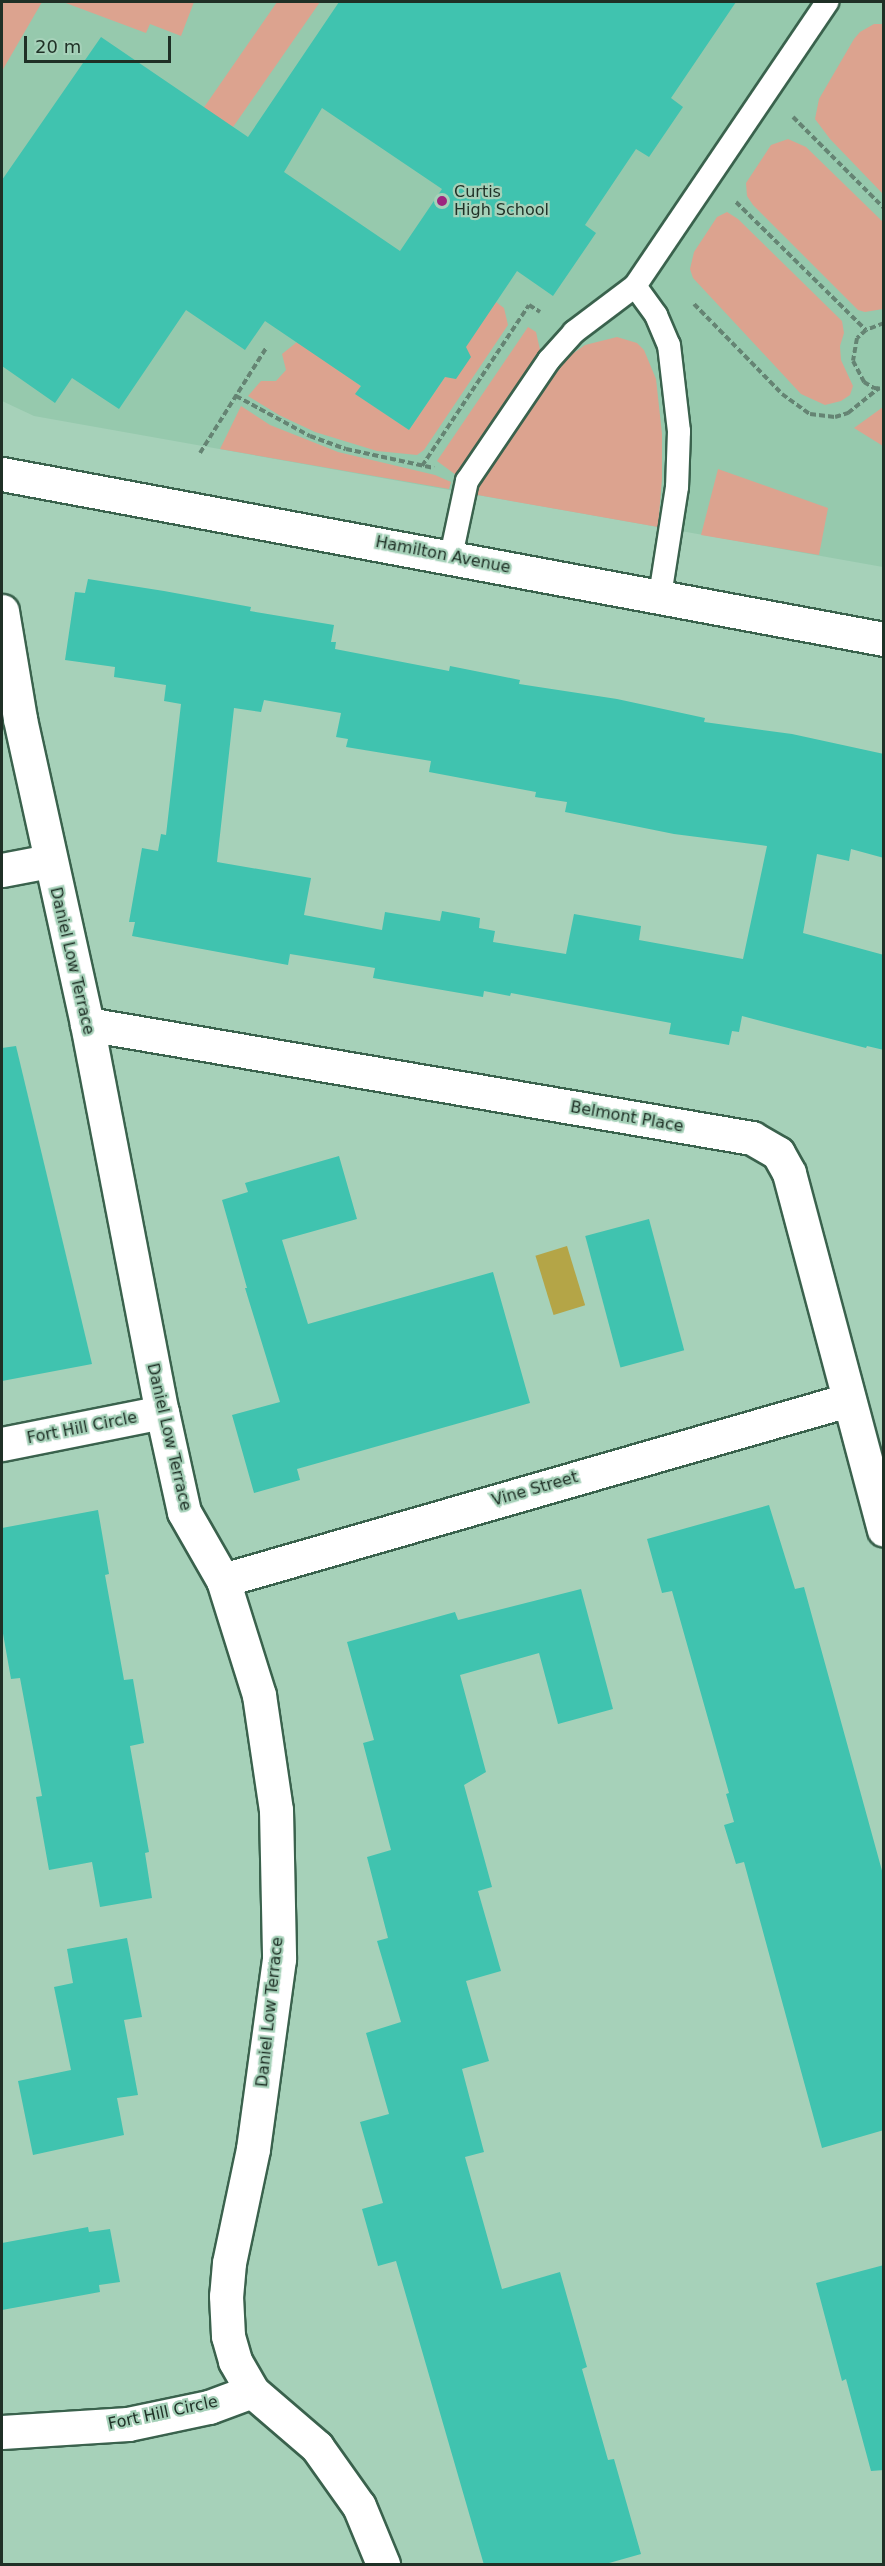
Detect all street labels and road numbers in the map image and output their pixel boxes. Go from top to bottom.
street label: Hamilton Avenue [374,533,512,577]
street label: Daniel Low Terrace [46,885,98,1037]
street label: Belmont Place [569,1098,685,1136]
street label: Daniel Low Terrace [143,1361,195,1513]
street label: Fort Hill Circle [25,1408,139,1448]
street label: Vine Street [490,1468,580,1510]
street label: Daniel Low Terrace [253,1936,287,2088]
street label: Fort Hill Circle [106,2392,220,2434]

